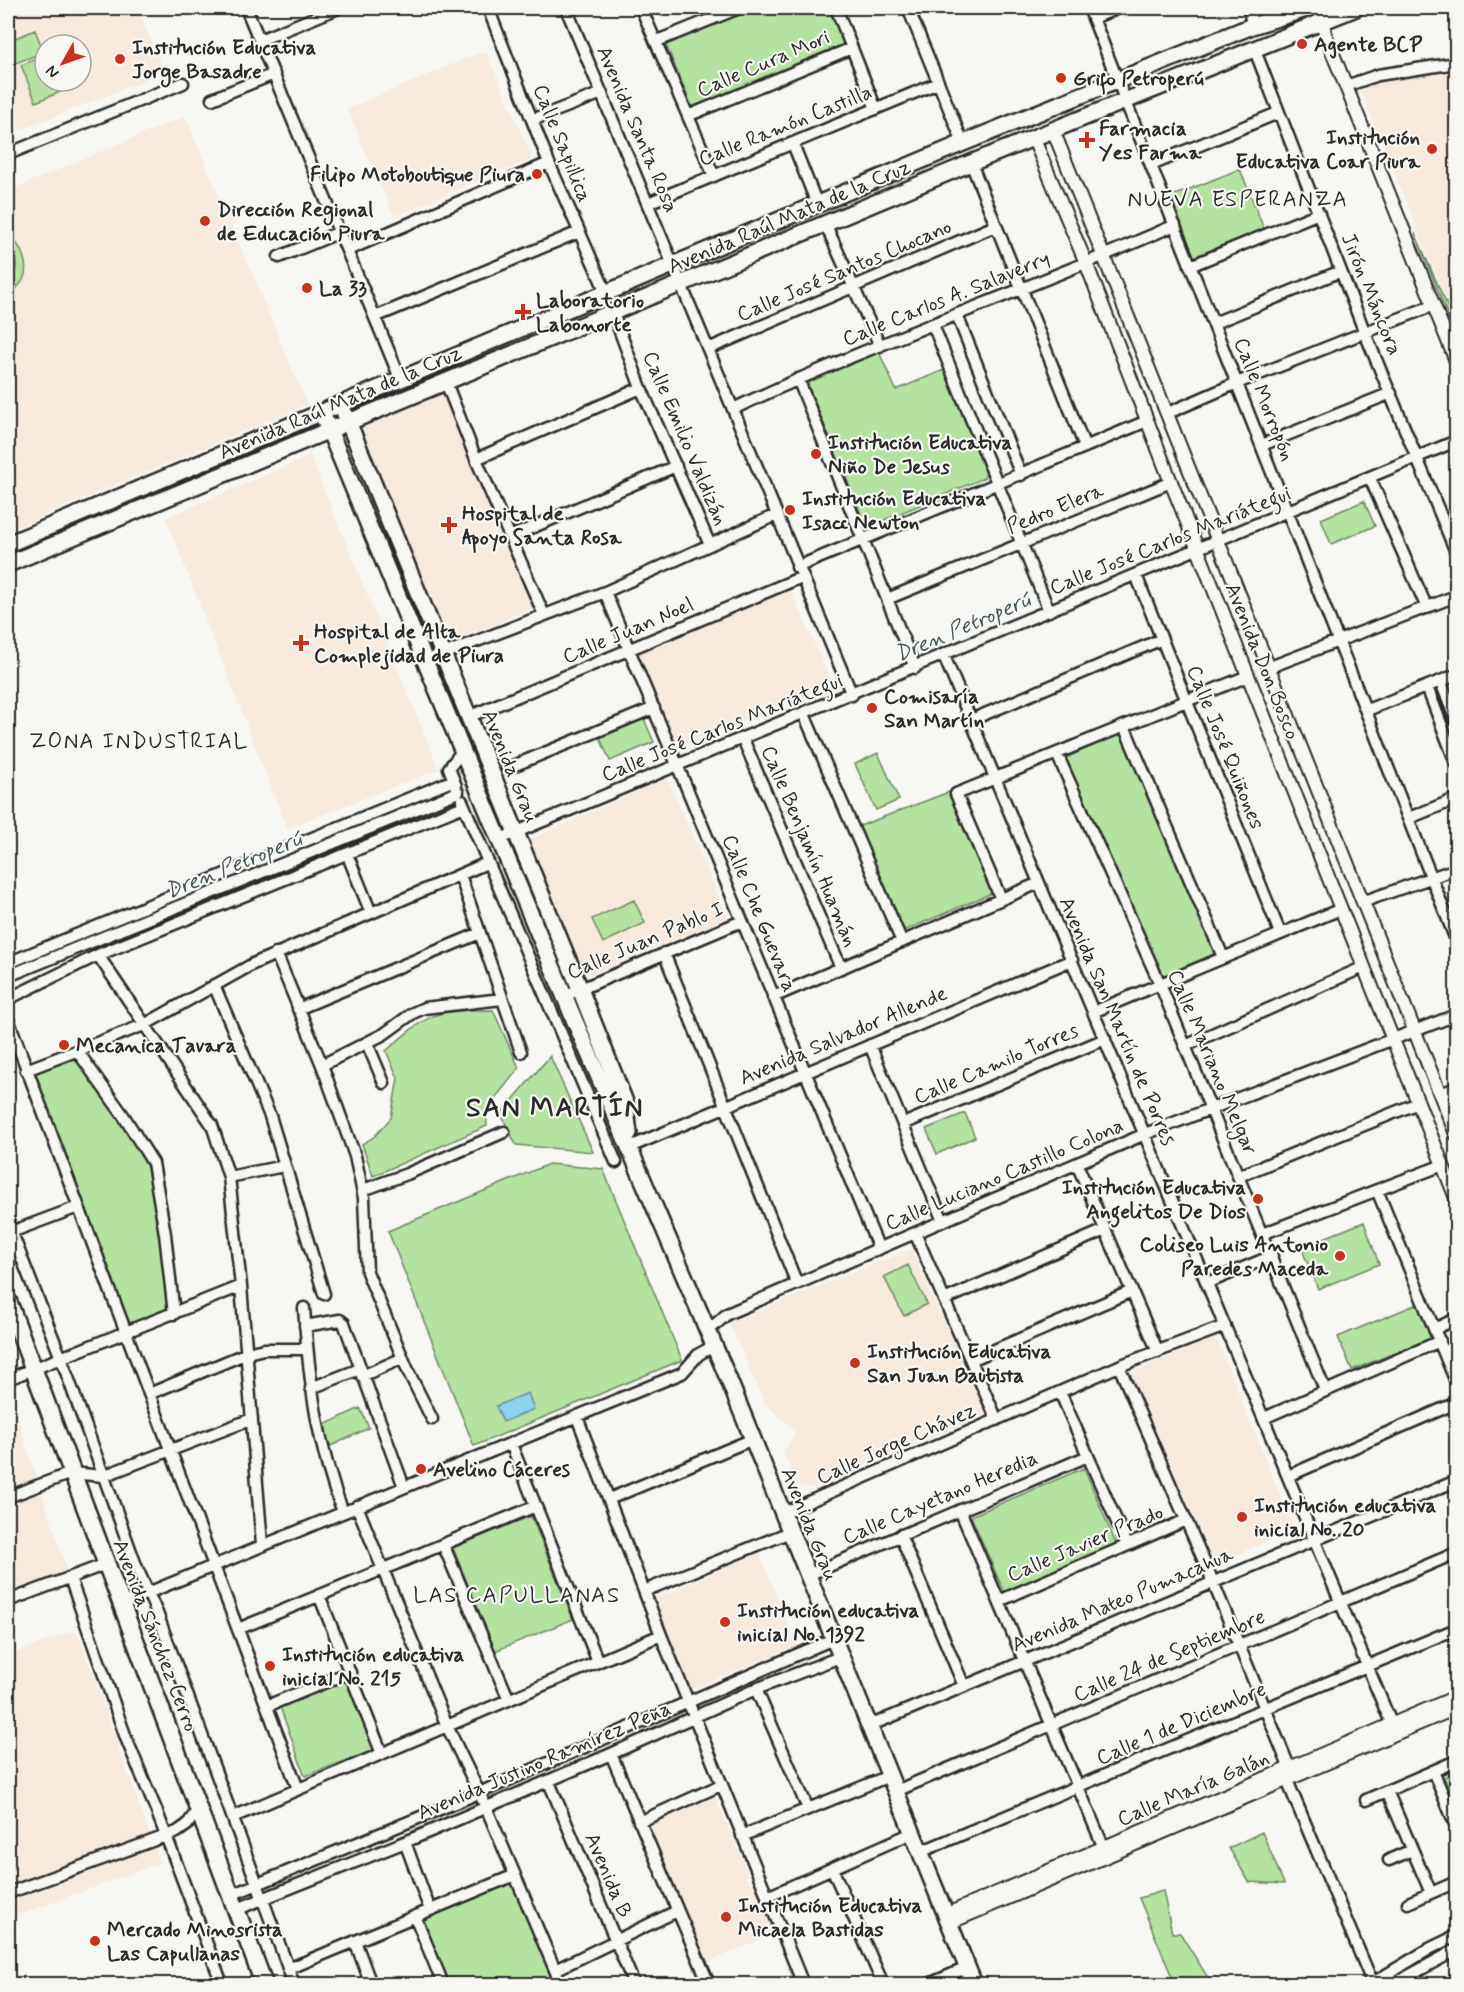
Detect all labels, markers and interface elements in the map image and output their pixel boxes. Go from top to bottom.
street label: Calle Cura Mori [693,23,834,105]
place label: Agente BCP [1314,31,1423,59]
north arrow [33,33,93,93]
place label: Institución Educativa Jorge Basadre [132,34,317,88]
marker: Agente BCP [1295,37,1309,51]
street label: Avenida Santa Rosa [589,42,685,217]
marker: Institución Educativa Jorge Basadre [113,52,127,66]
text: N [41,61,64,83]
place label: Grifo Petroperú [1073,65,1204,95]
marker: Grifo Petroperú [1054,71,1068,85]
street label: Calle Ramón Castilla [695,78,876,173]
street label: Calle Sapillica [526,80,598,206]
place label: Farmacia Yes Farma [1099,115,1203,167]
place label: Institución Educativa Coar Piura [1236,124,1421,176]
marker: Farmacia Yes Farma [1080,133,1094,147]
marker: Institución Educativa Coar Piura [1425,142,1439,156]
street label: Avenida Raúl Mata de la Cruz [664,153,915,281]
place label: Filipo Motoboutique Piura [310,161,525,189]
marker: Filipo Motoboutique Piura [530,167,544,181]
district label: NUEVA ESPERANZA [1127,186,1349,214]
place label: Dirección Regional de Educación Piura [217,196,386,248]
street label: Calle José Santos Chocano [733,213,956,329]
marker: Dirección Regional de Educación Piura [198,214,212,228]
street label: Jirón Máncora [1334,229,1408,360]
street label: Calle Carlos A. Salaverry [839,244,1054,353]
place label: La 33 [319,275,367,303]
marker: La 33 [300,281,314,295]
place label: Laboratorio Labonorte [536,287,644,339]
marker: Laboratorio Labonorte [514,303,532,321]
street label: Calle Morropón [1227,333,1302,465]
street label: Avenida Raúl Mata de la Cruz [215,339,466,467]
street label: Calle Emilio Valdizán [636,347,734,530]
place label: Institución Educativa Niño De Jesus [828,429,1013,481]
marker: Institución Educativa Niño De Jesus [809,447,823,461]
street label: Pedro Elera [1003,477,1108,541]
street label: Calle José Carlos Mariátegui [1045,480,1296,604]
place label: Institución Educativa Isacc Newton [802,485,987,537]
place label: Hospital de Apoyo Santa Rosa [462,500,623,553]
marker: Institución Educativa Isacc Newton [783,503,797,517]
marker: Hospital de Apoyo Santa Rosa [440,516,458,534]
street label: Avenida Don Bosco [1218,579,1306,744]
water label: Dren Petroperú [891,586,1037,669]
street label: Calle Juan Noel [559,591,698,671]
place label: Hospital de Alta Complejidad de Piura [314,618,504,670]
marker: Hospital de Alta Complejidad de Piura [292,634,310,652]
street label: Calle José Quiñones [1179,661,1271,833]
street label: Calle José Carlos Mariátegui [597,667,848,791]
place label: Comisaría San Martín [884,683,984,735]
marker: Comisaría San Martín [865,701,879,715]
street label: Avenida Grau [475,706,546,827]
district label: ZONA INDUSTRIAL [29,728,249,756]
street label: Calle Benjamín Huamán [754,741,864,951]
water label: Dren Petroperú [162,825,308,906]
street label: Calle Che Guevara [715,830,803,996]
street label: Avenida San Martín de Porres [1052,893,1182,1150]
street label: Calle Juan Pablo I [563,895,728,987]
street label: Calle Mariano Melgar [1159,965,1264,1160]
street label: Avenida Salvador Allende [735,979,952,1092]
street label: Calle Camilo Torres [910,1017,1083,1111]
place label: Mecanica Tavara [76,1032,237,1060]
marker: Mecanica Tavara [57,1038,71,1052]
district label: SAN MARTÍN [466,1090,644,1126]
street label: Calle Luciano Castillo Colona [881,1112,1128,1238]
place label: Institución Educativa Angelitos De Dios [1062,1174,1247,1228]
marker: Institución Educativa Angelitos De Dios [1251,1192,1265,1206]
place label: Coliseo Luis Antonio Paredes Maceda [1140,1231,1329,1283]
marker: Coliseo Luis Antonio Paredes Maceda [1333,1249,1347,1263]
place label: Institución Educativa San Juan Bautista [867,1338,1052,1390]
marker: Institución Educativa San Juan Bautista [848,1356,862,1370]
street label: Calle Jorge Chávez [812,1396,981,1493]
street label: Calle Cayetano Heredia [839,1444,1042,1552]
place label: Avelino Cáceres [433,1456,571,1484]
marker: Avelino Cáceres [414,1462,428,1476]
street label: Avenida Grau [774,1464,845,1585]
place label: Institución educativa inicial No. 20 [1254,1492,1437,1544]
street label: Calle Javier Prado [1003,1498,1168,1589]
marker: Institución educativa inicial No. 20 [1235,1510,1249,1524]
street label: Avenida Sánchez Cerro [106,1535,205,1735]
street label: Avenida Mateo Pumacahua [1007,1540,1238,1659]
district label: LAS CAPULLANAS [413,1582,621,1610]
place label: Institución educativa inicial No. 1392 [737,1597,920,1649]
street label: Calle 24 de Septiembre [1069,1603,1270,1709]
marker: Institución educativa inicial No. 1392 [718,1615,732,1629]
place label: Institución educativa inicial No. 215 [282,1641,465,1693]
marker: Institución educativa inicial No. 215 [263,1659,277,1673]
street label: Calle 1 de Diciembre [1092,1676,1271,1772]
street label: Avenida Justino Ramírez Peña [413,1695,676,1827]
street label: Calle María Galán [1113,1744,1274,1834]
street label: Avenida B [578,1829,638,1922]
place label: Institución Educativa Micaela Bastidas [738,1892,923,1944]
marker: Institución Educativa Micaela Bastidas [719,1910,733,1924]
place label: Mercado Minosrista Las Capullanas [107,1916,283,1968]
marker: Mercado Minosrista Las Capullanas [88,1934,102,1948]

